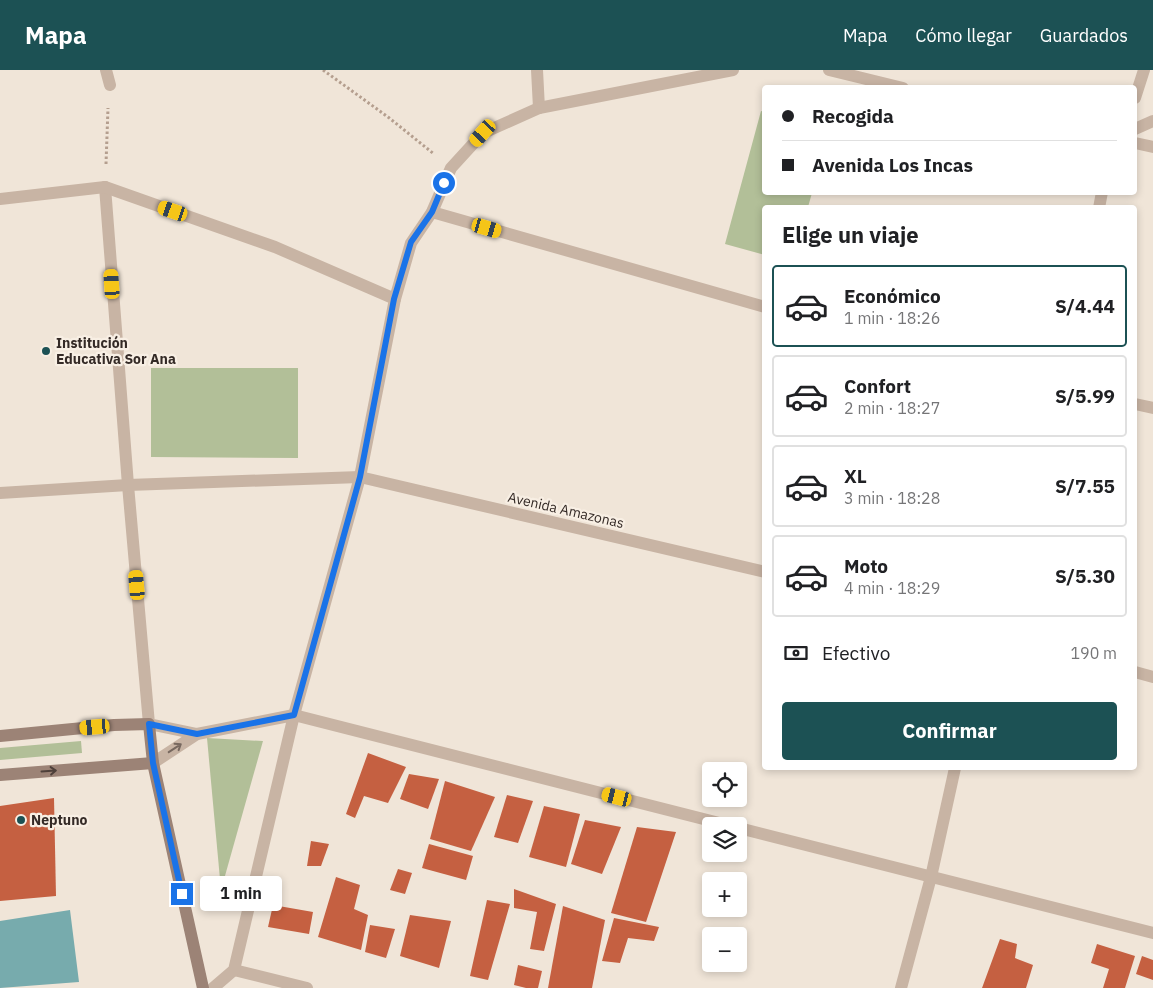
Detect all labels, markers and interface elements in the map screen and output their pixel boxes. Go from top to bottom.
text: Mapa [25,19,87,51]
text: Mapa [843,24,887,47]
text: Cómo llegar [915,24,1012,47]
text: Guardados [1040,24,1128,47]
text: Recogida [812,104,894,128]
car [467,117,498,149]
text: Avenida Los Incas [812,153,973,177]
route start [433,172,455,194]
car [156,199,189,223]
car [470,217,503,239]
text: Elige un viaje [782,220,919,249]
car [103,269,120,299]
icon: car [784,284,829,329]
text: Económico [844,284,941,308]
text: S/4.44 [1055,294,1115,318]
text: 1 min · 18:26 [844,308,940,328]
place label: Institución Educativa Sor Ana [56,334,176,368]
marker: Institución Educativa Sor Ana [40,345,52,357]
icon: car [784,374,829,419]
text: Confort [844,374,911,398]
text: S/5.99 [1055,384,1115,408]
text: 2 min · 18:27 [844,398,940,418]
icon: car [784,464,829,509]
text: XL [844,464,867,488]
text: S/7.55 [1055,474,1115,498]
street label: Avenida Amazonas [506,488,626,532]
text: 3 min · 18:28 [844,488,940,508]
icon: car [784,554,829,599]
text: Moto [844,554,888,578]
text: S/5.30 [1055,564,1115,588]
car [128,569,145,601]
text: 4 min · 18:29 [844,578,940,598]
icon: cash [782,639,810,667]
text: Efectivo [822,641,890,665]
text: 190 m [1070,643,1117,663]
button: Confirmar [782,702,1117,760]
car [79,718,110,736]
one-way arrow [168,743,182,753]
map controls [702,762,747,972]
button: locate [702,762,747,807]
one-way arrow [40,766,56,776]
car [600,786,633,808]
place label: Neptuno [31,811,87,829]
marker: Neptuno [15,814,27,826]
button: layers [702,817,747,862]
button: + [702,872,747,917]
callout: 1 min [200,876,282,912]
route end [171,883,193,905]
text: 1 min [220,883,262,903]
button: − [702,927,747,972]

